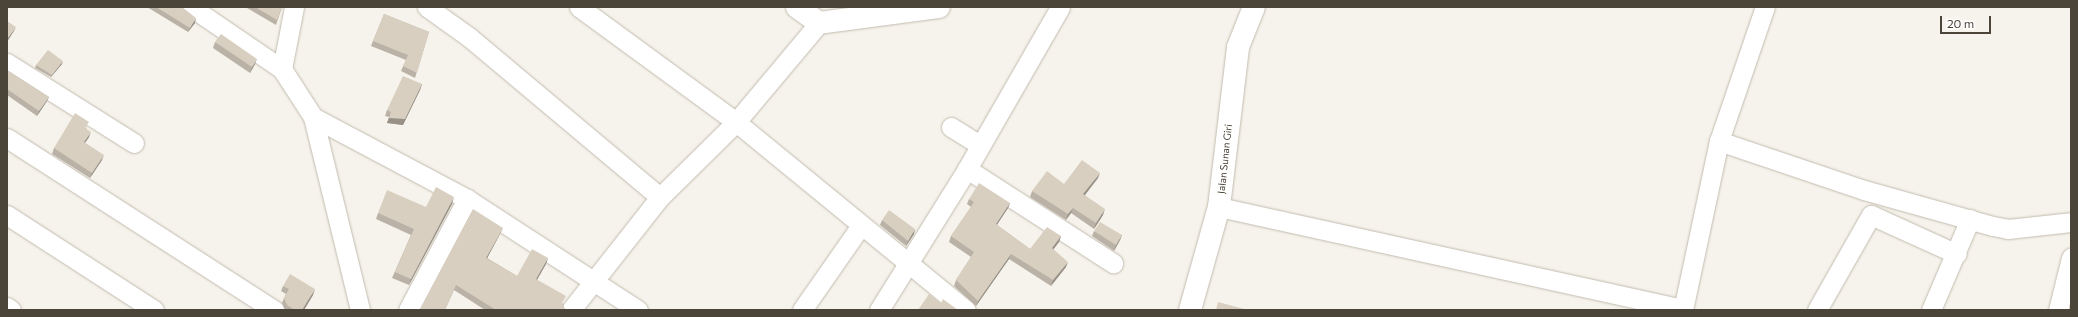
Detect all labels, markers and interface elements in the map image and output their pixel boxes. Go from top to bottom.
scale bar [1942,8,1993,34]
text: 20 m [1947,16,1974,30]
street label: Jalan Sunan Giri [1215,124,1235,194]

